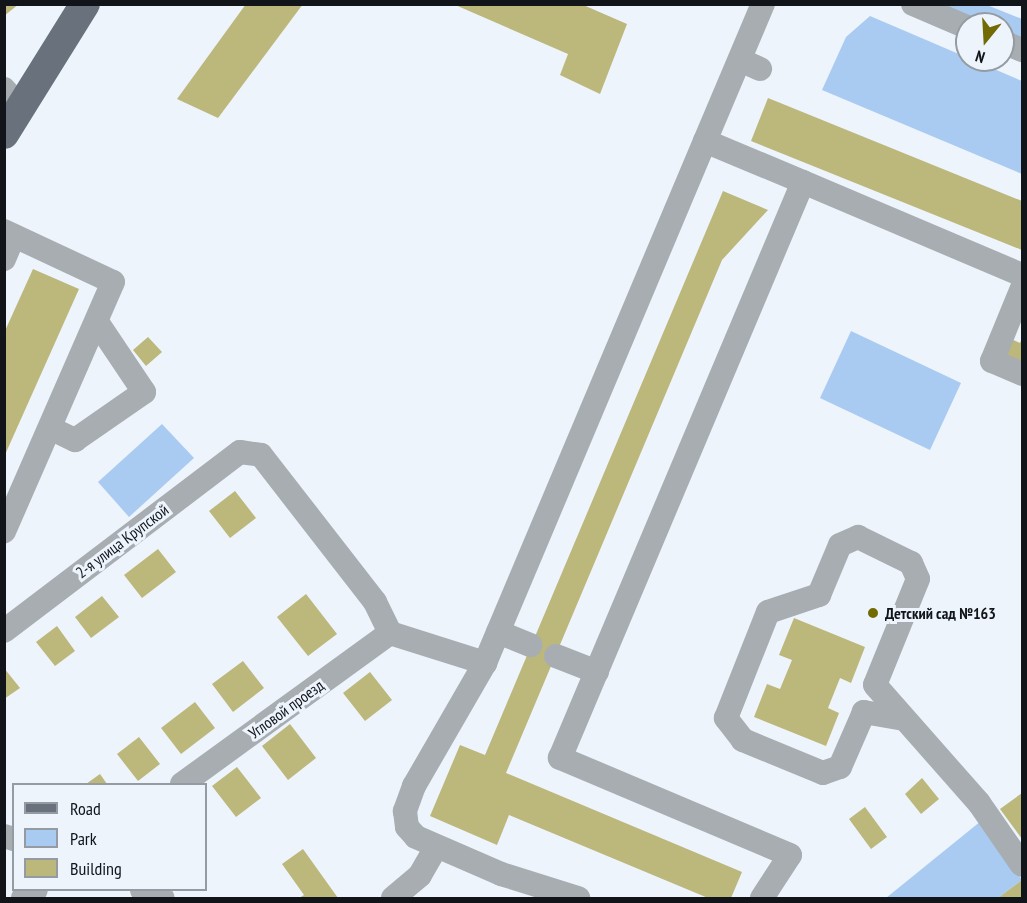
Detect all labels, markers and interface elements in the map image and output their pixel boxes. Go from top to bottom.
north arrow [955,12,1015,72]
text: N [973,46,987,68]
street label: 2-я улица Крупской [72,500,172,582]
place label: Детский сад №163 [885,603,996,623]
marker: Детский сад №163 [866,606,880,620]
street label: Угловой проезд [245,675,327,743]
legend [12,783,207,891]
text: Road [70,797,101,820]
text: Park [70,827,97,850]
text: Building [70,857,122,880]

